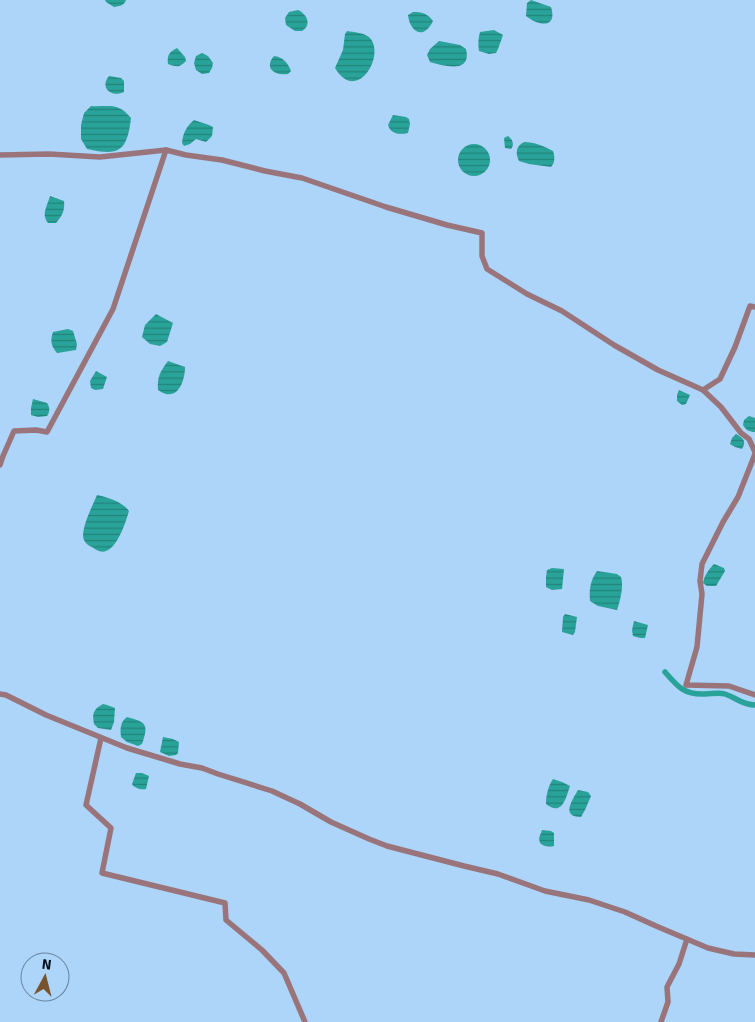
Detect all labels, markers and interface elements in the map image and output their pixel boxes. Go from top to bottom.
north arrow [20,952,70,1002]
text: N [41,956,52,974]

